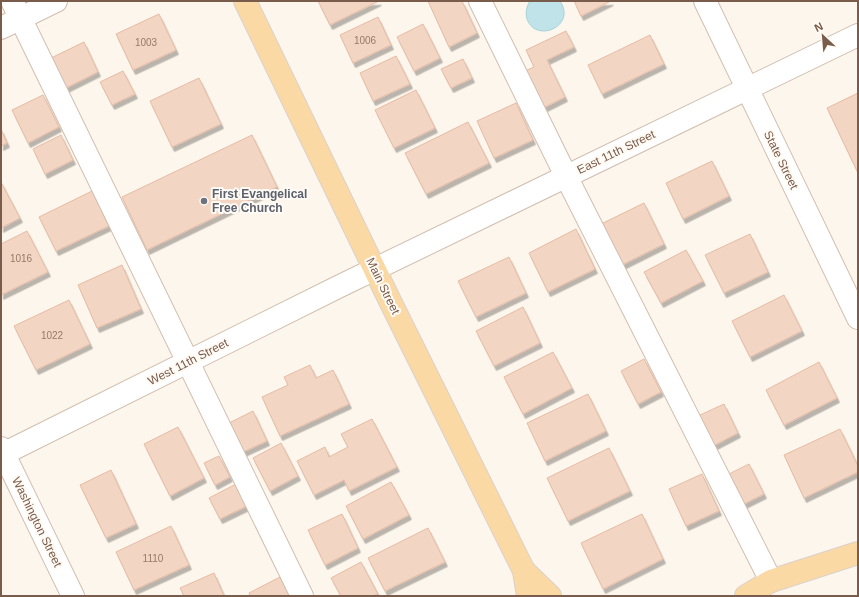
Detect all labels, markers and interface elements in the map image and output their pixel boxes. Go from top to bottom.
north arrow [803,16,843,56]
text: N [812,20,825,34]
house number: 1006 [354,35,377,46]
house number: 1003 [135,37,158,48]
street label: East 11th Street [575,127,658,177]
street label: State Street [761,128,801,192]
place label: First Evangelical Free Church [212,187,307,215]
marker: First Evangelical Free Church [199,196,209,206]
house number: 1016 [10,253,33,264]
street label: Main Street [363,255,403,317]
house number: 1022 [41,330,64,341]
street label: West 11th Street [145,335,231,388]
street label: Washington Street [9,475,65,570]
house number: 1110 [143,553,164,564]

